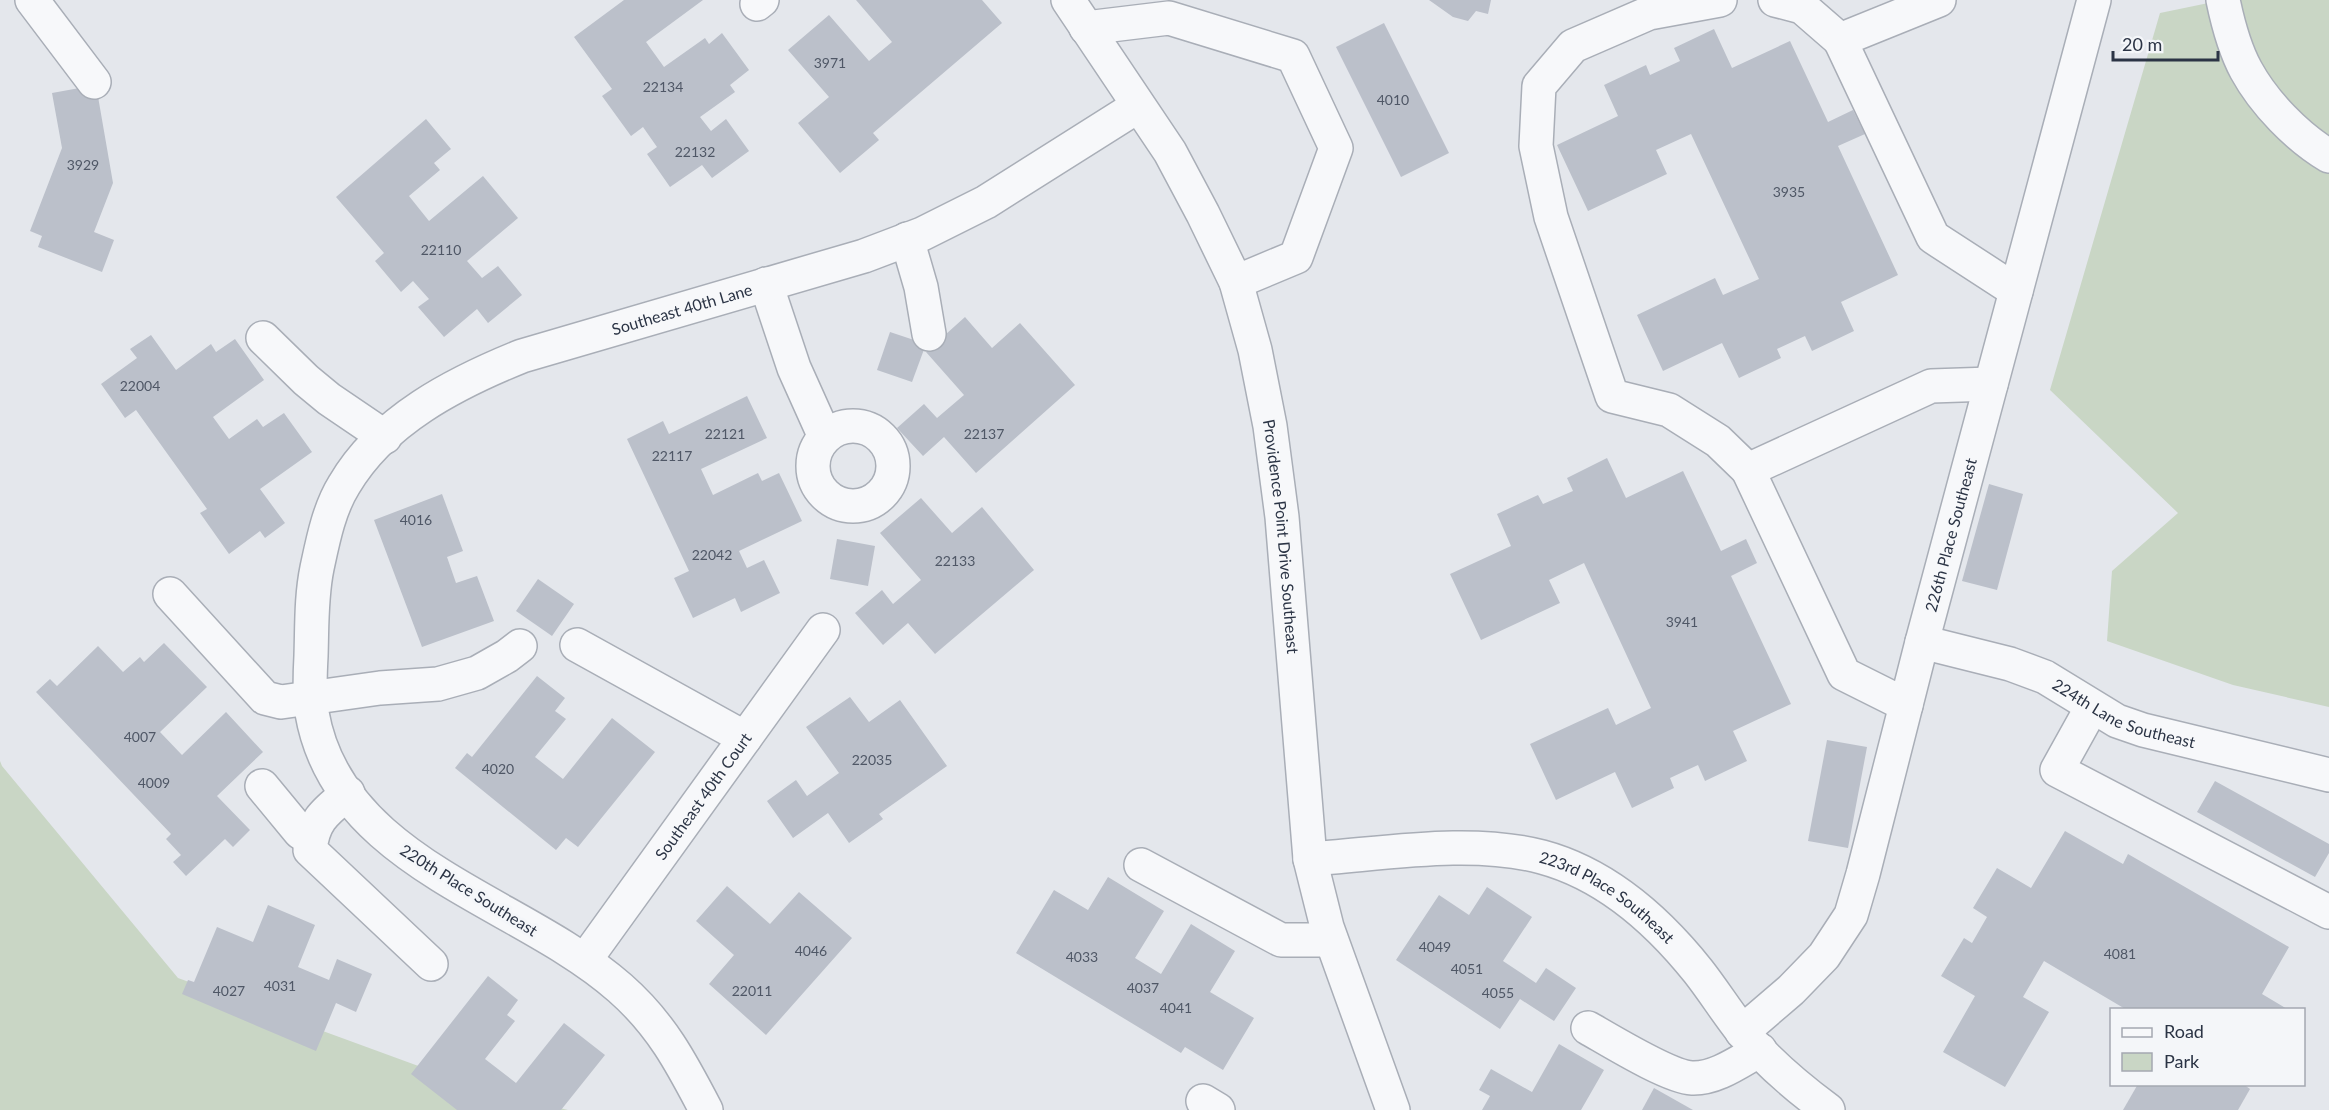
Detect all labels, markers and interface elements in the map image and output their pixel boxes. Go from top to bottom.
scale bar [2113,24,2218,62]
text: 20 m [2122,33,2162,55]
house number: 3971 [814,54,846,71]
house number: 22134 [643,78,683,95]
house number: 4010 [1377,91,1409,108]
house number: 22132 [675,143,715,160]
house number: 3929 [67,156,99,173]
house number: 3935 [1773,183,1805,200]
house number: 22110 [421,241,461,258]
street label: Southeast 40th Lane [609,279,754,338]
house number: 22004 [120,377,160,394]
street label: Providence Point Drive Southeast [1260,417,1303,655]
house number: 22121 [705,425,745,442]
house number: 22137 [964,425,1004,442]
house number: 22117 [652,447,692,464]
street label: 226th Place Southeast [1921,456,1980,614]
house number: 4016 [400,511,432,528]
house number: 22042 [692,546,732,563]
house number: 22133 [935,552,975,569]
house number: 3941 [1666,613,1698,630]
street label: 224th Lane Southeast [2049,674,2198,751]
house number: 4007 [124,728,156,745]
street label: Southeast 40th Court [651,728,755,863]
house number: 22035 [852,751,892,768]
house number: 4020 [482,760,514,777]
house number: 4009 [138,774,170,791]
street label: 220th Place Southeast [397,840,542,940]
street label: 223rd Place Southeast [1537,847,1679,947]
house number: 4049 [1419,938,1451,955]
house number: 4046 [795,942,827,959]
house number: 4081 [2104,945,2136,962]
house number: 4033 [1066,948,1098,965]
house number: 4051 [1451,960,1483,977]
house number: 4031 [264,977,296,994]
house number: 4037 [1127,979,1159,996]
house number: 4027 [213,982,245,999]
house number: 22011 [732,982,772,999]
house number: 4055 [1482,984,1514,1001]
house number: 4041 [1160,999,1192,1016]
legend [2110,1008,2305,1086]
text: Road [2164,1020,2204,1042]
text: Park [2164,1050,2200,1072]

